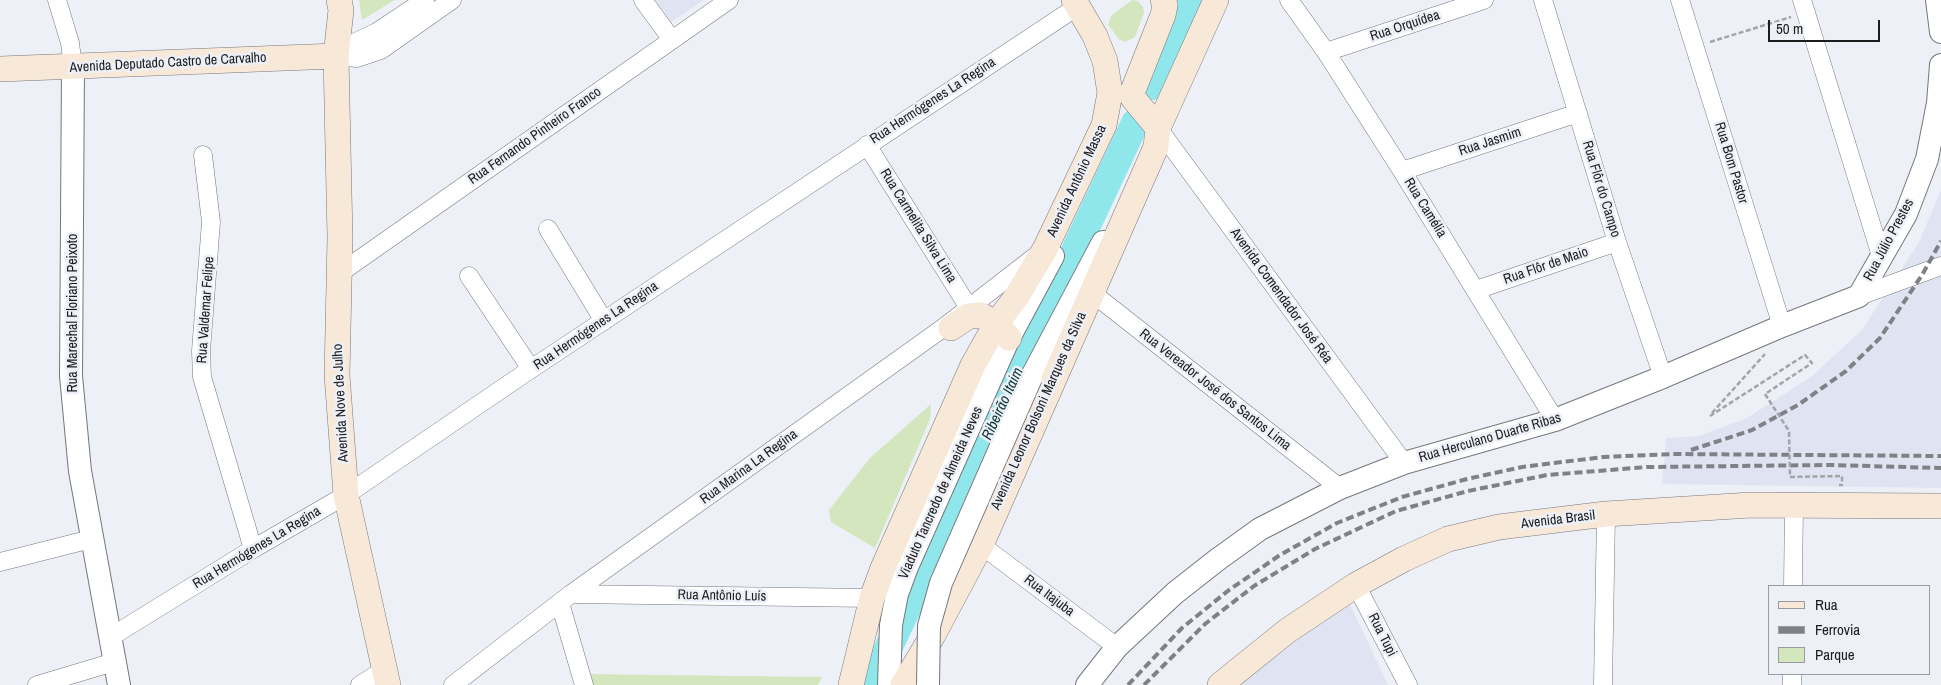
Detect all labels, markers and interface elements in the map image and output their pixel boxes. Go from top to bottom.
street label: Rua Orquídea [1368,7,1442,45]
scale bar [1771,10,1884,42]
text: 50 m [1776,18,1803,39]
street label: Avenida Deputado Castro de Carvalho [69,49,267,77]
street label: Rua Hermógenes La Regina [867,54,999,148]
street label: Rua Fernando Pinheiro Franco [465,84,605,188]
street label: Rua Bom Pastor [1711,120,1751,206]
street label: Avenida Antônio Massa [1044,122,1110,240]
street label: Rua Jasmim [1457,124,1523,160]
street label: Rua Flôr do Campo [1578,139,1624,239]
street label: Rua Carmelita Silva Lima [876,166,960,286]
street label: Rua Camélia [1400,175,1450,241]
street label: Rua Júlio Prestes [1860,196,1918,284]
street label: Avenida Comendador José Réa [1226,225,1336,367]
street label: Rua Marechal Floriano Peixoto [65,234,81,392]
street label: Rua Flôr de Maio [1501,244,1591,288]
street label: Rua Valdemar Felipe [194,256,218,364]
street label: Rua Hermógenes La Regina [531,278,661,374]
street label: Avenida Leonor Bolsoni Marques da Silva [988,309,1090,513]
street label: Rua Vereador José dos Santos Lima [1136,326,1294,454]
street label: Avenida Nove de Julho [330,343,352,463]
water label: Ribeirão Itaim [978,365,1028,443]
street label: Viaduto Tancredo de Almeida Neves [895,404,987,582]
street label: Rua Herculano Duarte Ribas [1417,410,1563,466]
street label: Rua Marina La Regina [697,426,801,508]
street label: Rua Hermógenes La Regina [190,503,324,593]
street label: Avenida Brasil [1520,507,1596,533]
street label: Rua Itajuba [1020,572,1078,620]
legend [1768,585,1931,675]
street label: Rua Antônio Luís [678,587,766,605]
text: Rua [1815,594,1838,615]
street label: Rua Tupi [1364,611,1400,659]
text: Ferrovia [1815,619,1860,640]
text: Parque [1815,644,1855,665]

